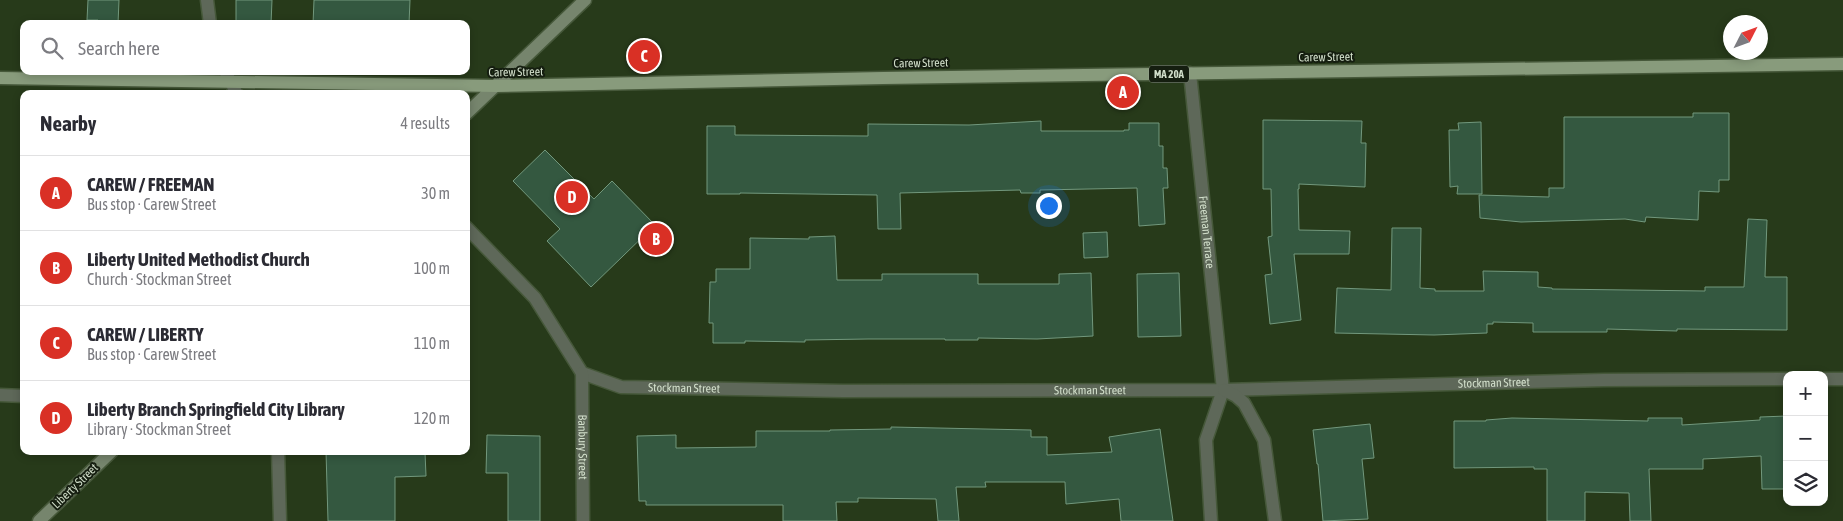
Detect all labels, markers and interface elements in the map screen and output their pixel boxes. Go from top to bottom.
north arrow [1723,15,1768,60]
search box [20,20,470,75]
icon: search [38,34,66,62]
text: Search here [78,37,160,59]
pin: C [628,37,660,75]
street label: Carew Street [1298,50,1354,64]
street label: Carew Street [893,56,949,70]
street label: Carew Street [488,65,544,79]
road number: MA 20A [1149,66,1189,82]
pin: A [1107,73,1139,111]
text: Nearby [40,111,96,135]
text: 4 results [400,114,450,132]
text: CAREW / FREEMAN [87,173,214,195]
pin: D [556,178,588,216]
text: A [52,184,60,202]
text: 30 m [421,184,450,202]
your location [1036,193,1062,219]
text: Bus stop · Carew Street [87,195,216,213]
street label: Freeman Terrace [1196,195,1217,269]
pin: B [640,220,672,258]
text: Liberty United Methodist Church [87,248,310,270]
text: B [52,259,60,277]
text: 100 m [414,259,450,277]
text: Church · Stockman Street [87,270,232,288]
text: CAREW / LIBERTY [87,323,203,345]
text: C [52,334,60,352]
text: 110 m [414,334,450,352]
text: Bus stop · Carew Street [87,345,216,363]
map controls [1783,371,1828,506]
button: + [1783,371,1828,416]
street label: Stockman Street [1458,375,1531,391]
street label: Stockman Street [648,380,721,396]
street label: Stockman Street [1054,383,1126,397]
text: Liberty Branch Springfield City Library [87,398,345,420]
text: D [52,409,60,427]
text: 120 m [414,409,450,427]
street label: Banbury Street [575,414,590,480]
button: − [1783,416,1828,461]
text: Library · Stockman Street [87,420,231,438]
street label: Liberty Street [49,460,101,511]
button: layers [1783,461,1828,506]

